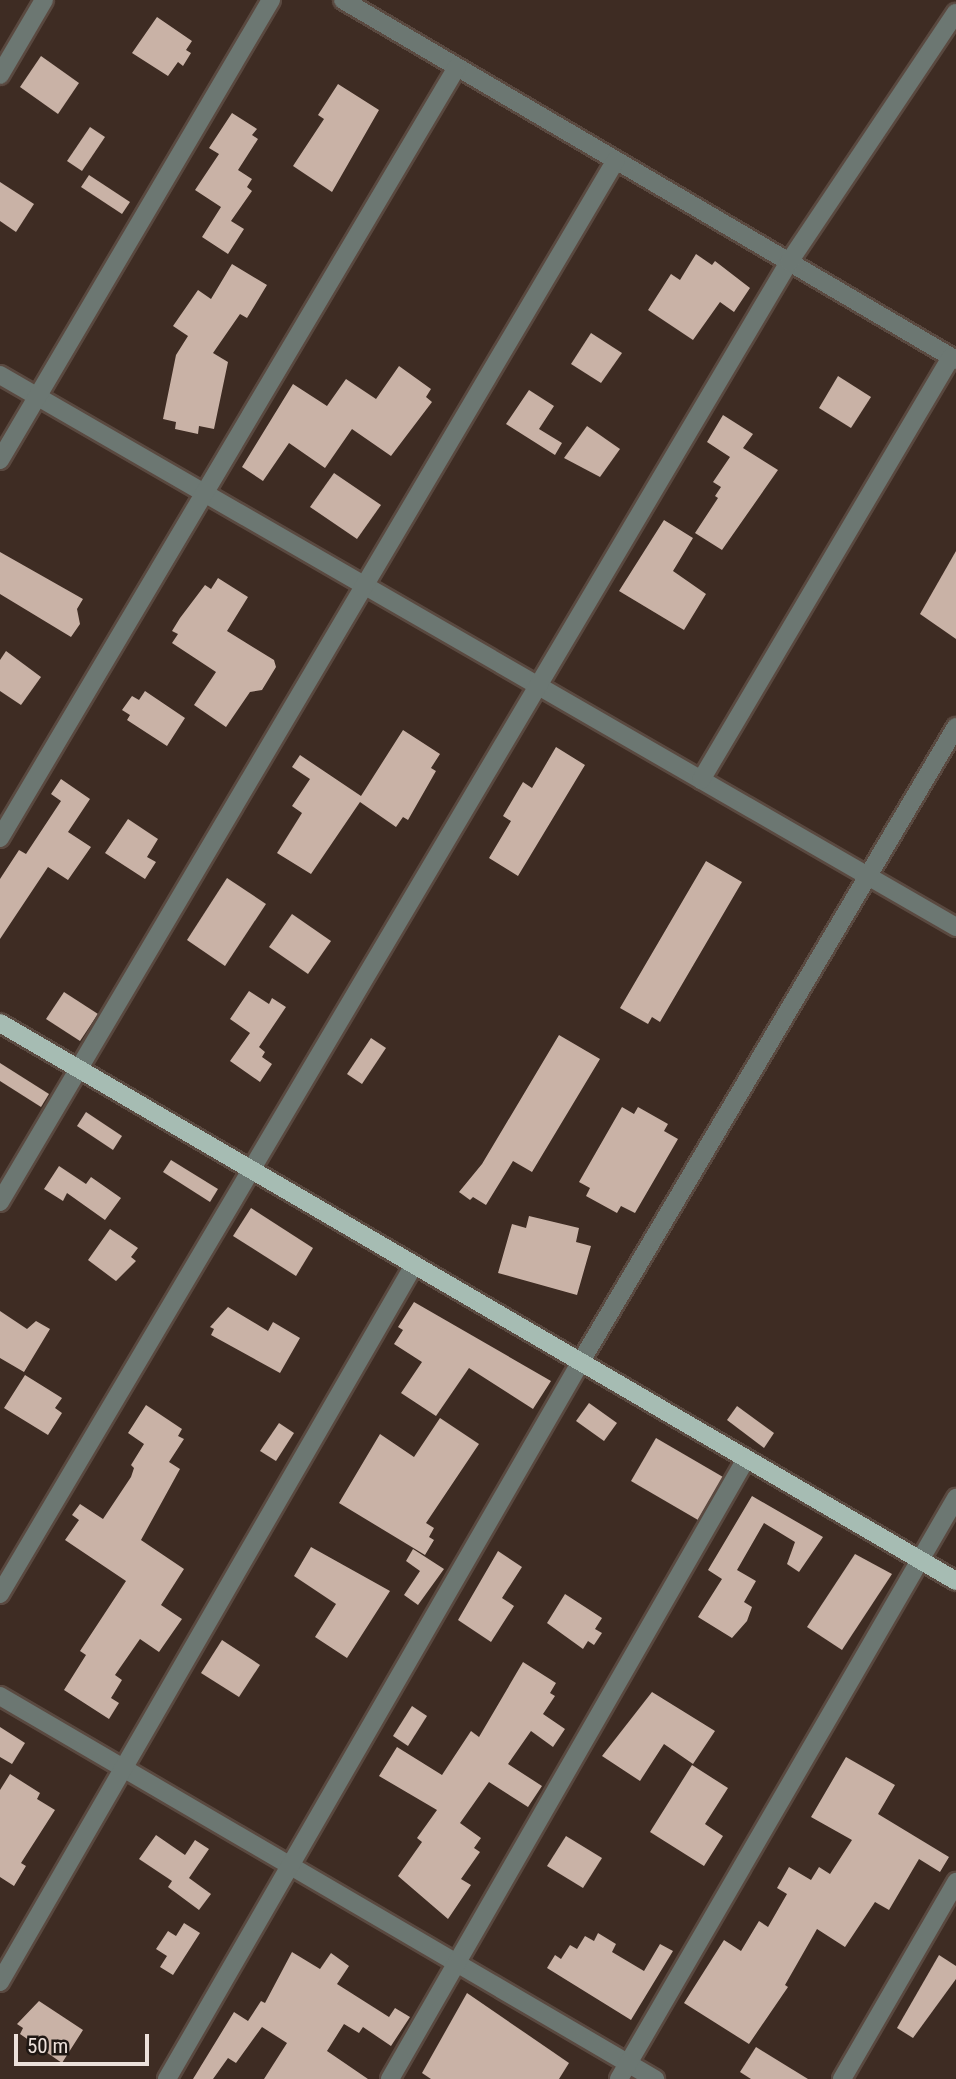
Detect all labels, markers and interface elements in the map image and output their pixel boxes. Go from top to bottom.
scale bar [18,2020,152,2064]
text: 50 m [27,2034,68,2058]

